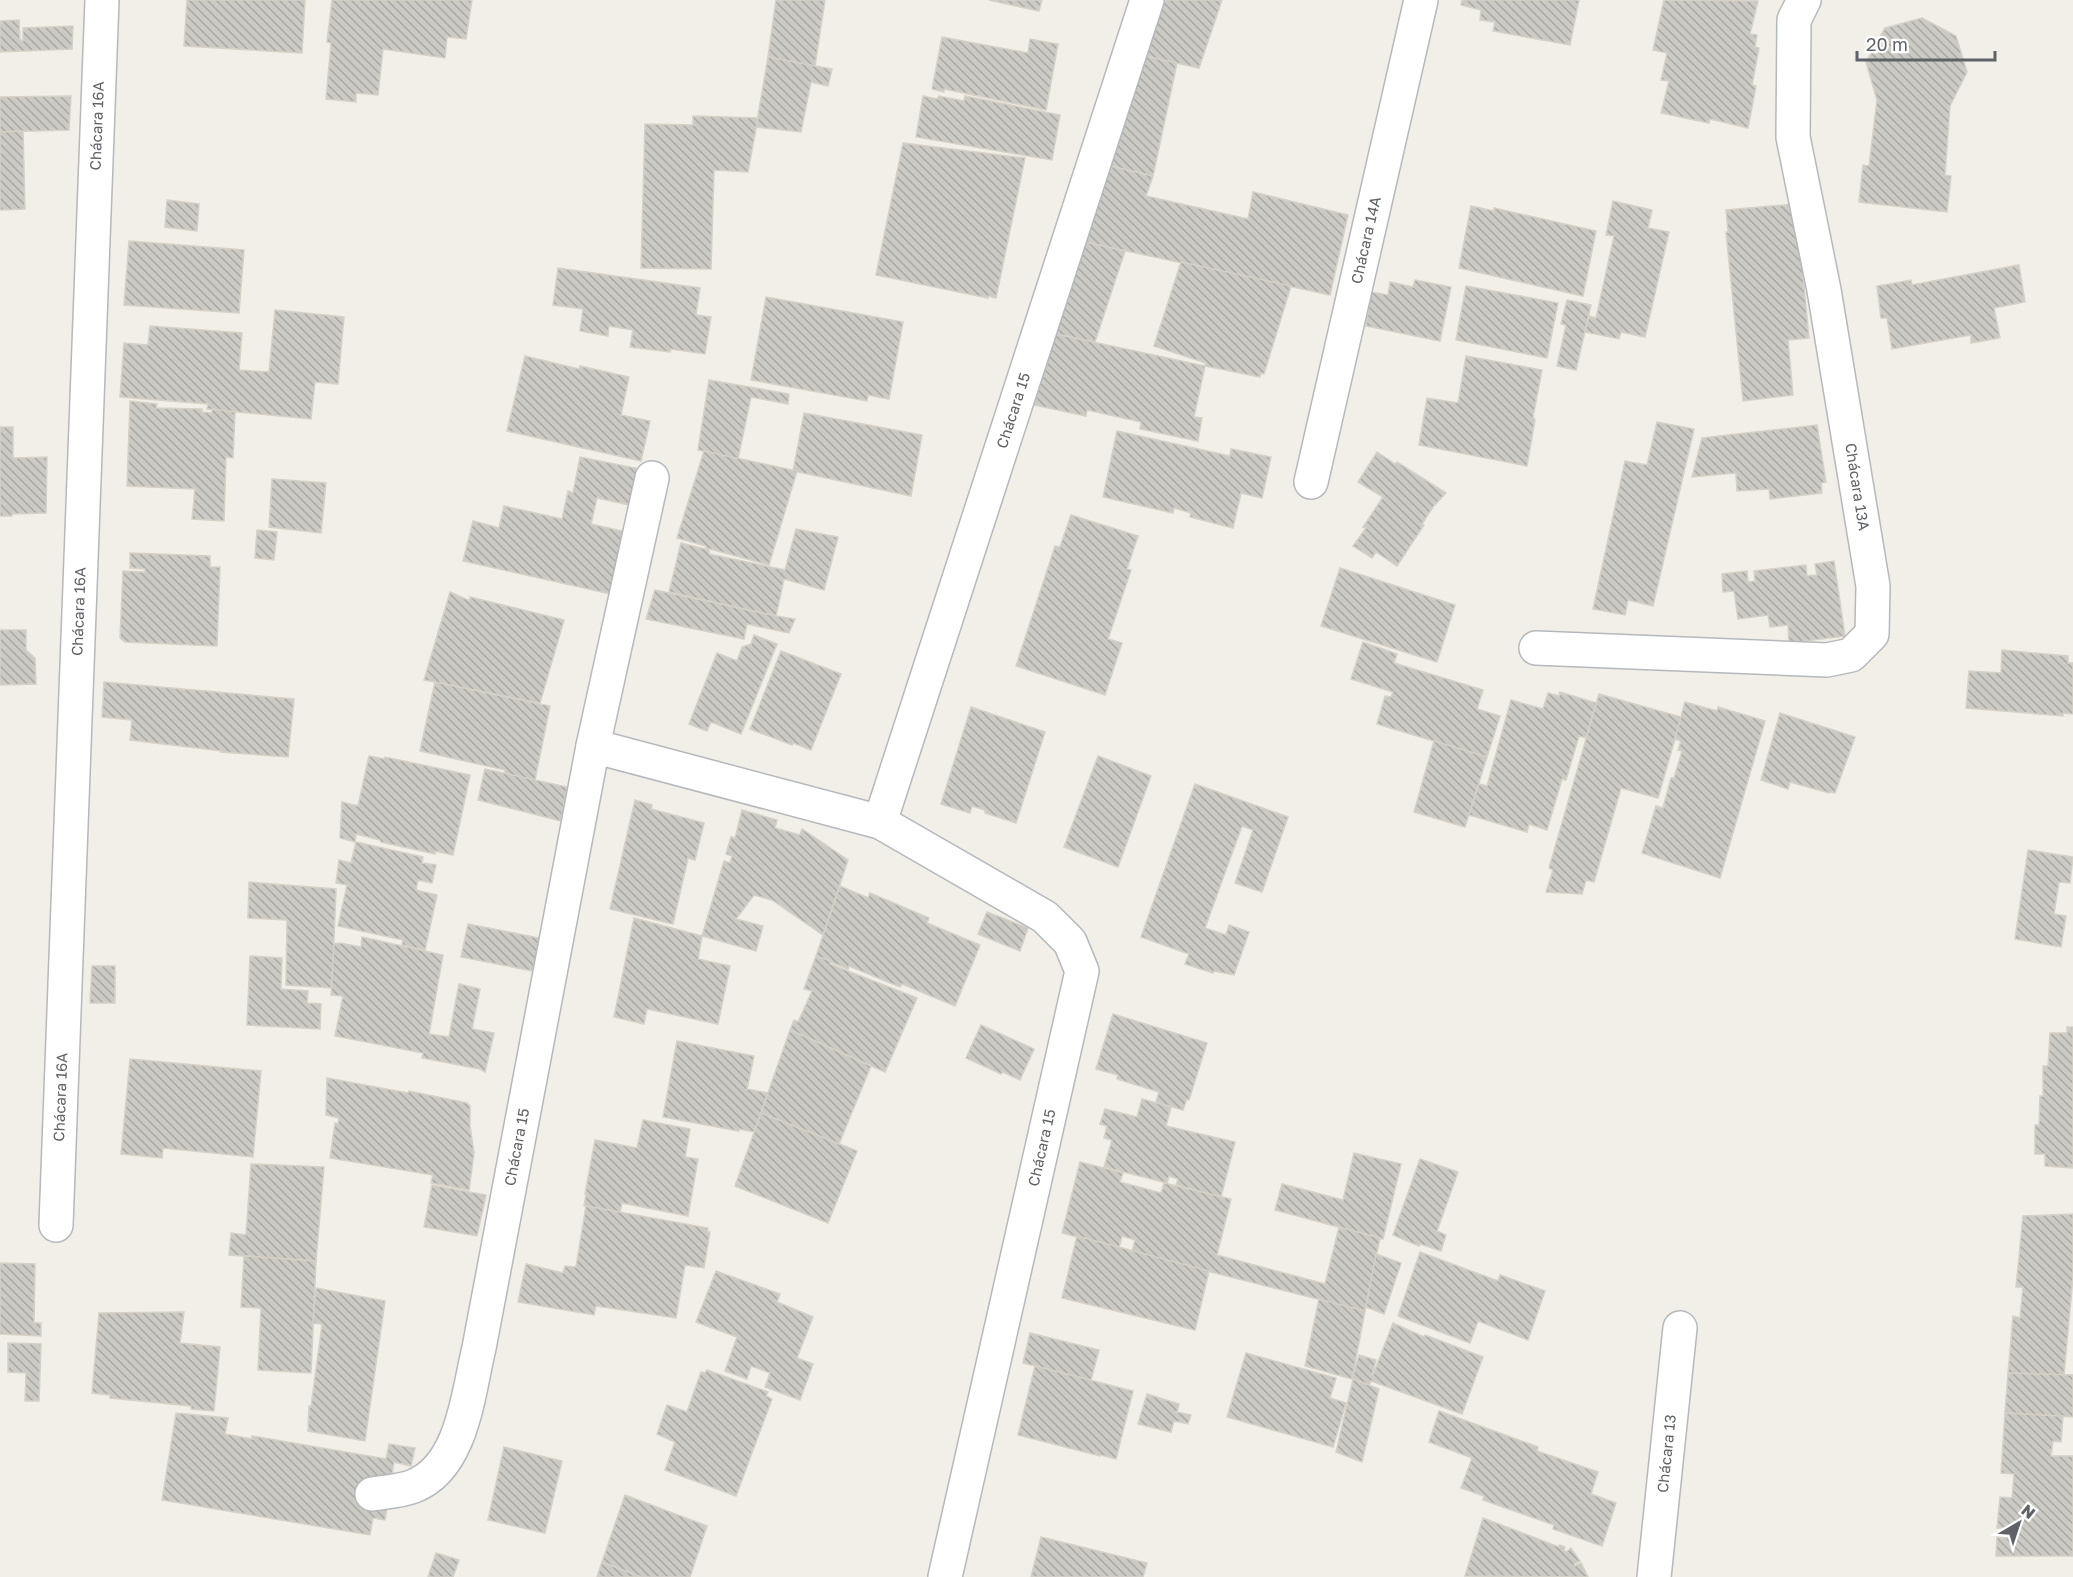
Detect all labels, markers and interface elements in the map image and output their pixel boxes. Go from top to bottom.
scale bar [1857,24,1995,62]
text: 20 m [1866,33,1908,55]
street label: Chácara 16A [86,81,107,171]
street label: Chácara 14A [1347,195,1384,285]
street label: Chácara 15 [992,370,1033,450]
street label: Chácara 13A [1842,442,1874,532]
street label: Chácara 16A [67,567,89,656]
street label: Chácara 16A [49,1052,70,1142]
street label: Chácara 15 [500,1107,532,1187]
street label: Chácara 15 [1024,1107,1058,1188]
street label: Chácara 13 [1653,1414,1679,1494]
north arrow [1989,1493,2049,1553]
text: N [2017,1500,2039,1523]

